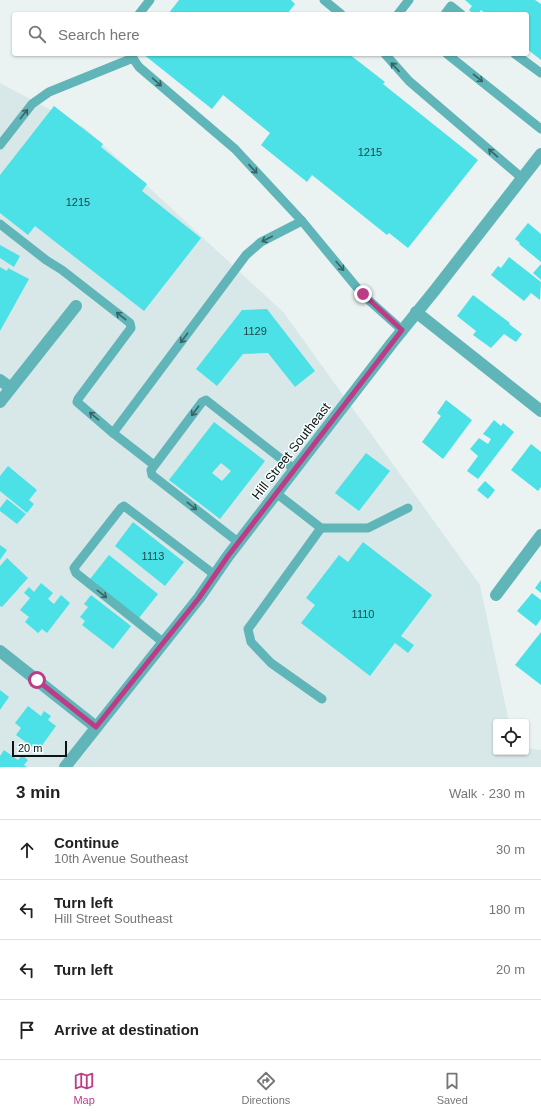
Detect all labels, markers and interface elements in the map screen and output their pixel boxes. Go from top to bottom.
search box [12,12,529,56]
icon: search [26,23,48,45]
text: Search here [58,26,140,43]
one-way arrow [391,62,400,72]
one-way arrow [472,74,483,83]
one-way arrow [152,77,162,86]
one-way arrow [20,109,28,120]
house number: 1215 [358,146,382,158]
one-way arrow [487,148,498,157]
one-way arrow [248,164,258,174]
house number: 1215 [66,196,90,208]
one-way arrow [261,236,273,243]
one-way arrow [335,261,344,272]
route end [354,285,372,303]
one-way arrow [115,312,126,321]
house number: 1129 [243,325,267,337]
one-way arrow [180,332,188,343]
street label: Hill Street Southeast [249,399,334,502]
one-way arrow [191,405,200,416]
one-way arrow [89,412,99,421]
one-way arrow [186,501,197,510]
house number: 1113 [142,550,164,562]
one-way arrow [97,590,108,598]
house number: 1110 [352,608,374,620]
route start [28,671,46,689]
map controls [493,719,529,755]
button: locate [493,719,529,755]
scale bar [12,739,67,758]
text: 20 m [18,742,42,754]
text: 3 min [16,783,60,802]
text: Walk · 230 m [449,786,525,801]
text: Continue [54,834,119,851]
icon: ahead [16,839,38,861]
text: 30 m [496,842,525,857]
text: 10th Avenue Southeast [54,851,188,866]
text: Turn left [54,894,113,911]
icon: left [16,899,38,921]
text: 180 m [489,902,525,917]
text: Hill Street Southeast [54,911,173,926]
icon: left [16,959,38,981]
text: Turn left [54,961,113,978]
text: 20 m [496,962,525,977]
icon: arrive [16,1019,38,1041]
text: Arrive at destination [54,1021,199,1038]
tab: Map [73,1070,95,1106]
tab: Directions [241,1070,290,1106]
tab: Saved [437,1070,468,1106]

